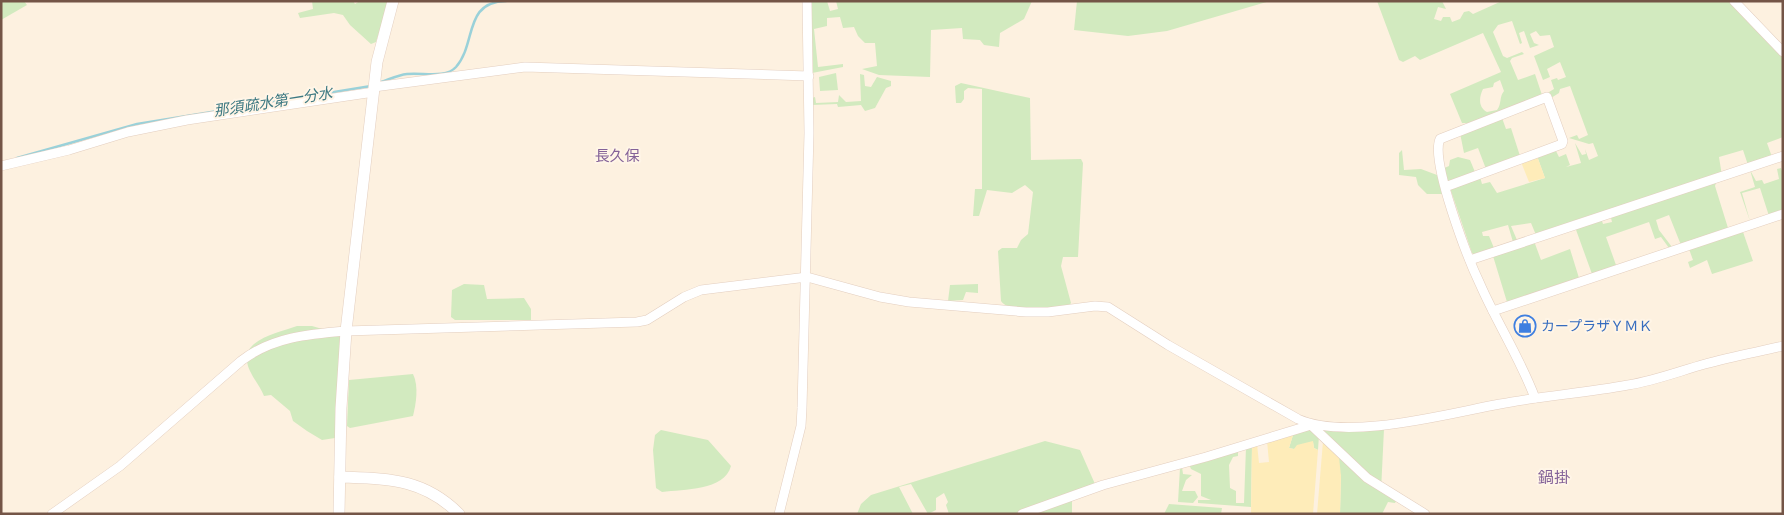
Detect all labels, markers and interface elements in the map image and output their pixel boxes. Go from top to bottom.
water label: 那須疏水第一分水 [212,83,336,120]
district label: 長久保 [594,147,640,165]
shop icon: カープラザＹＭＫ [1513,314,1537,338]
place label: カープラザＹＭＫ [1541,318,1652,335]
district label: 鍋掛 [1538,468,1570,487]

